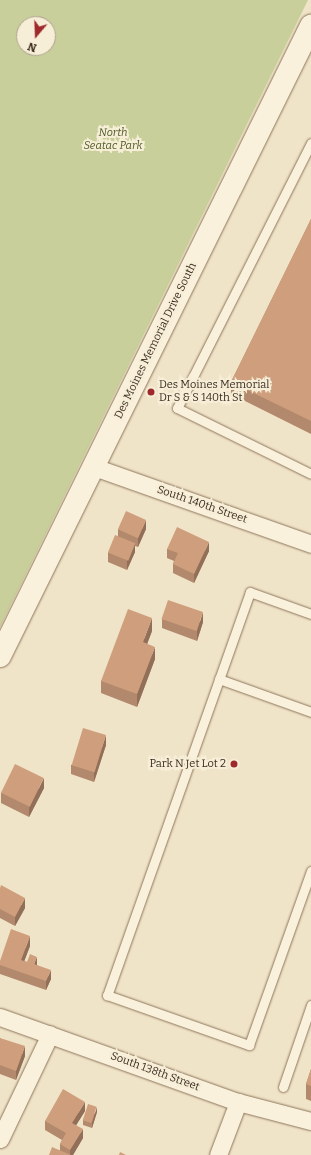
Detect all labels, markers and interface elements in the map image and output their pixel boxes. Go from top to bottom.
north arrow [16,16,56,56]
text: N [26,39,38,54]
park label: North Seatac Park [84,127,142,153]
street label: Des Moines Memorial Drive South [112,261,200,421]
place label: Des Moines Memorial Dr S & S 140th St [159,379,269,405]
marker: Des Moines Memorial Dr S & S 140th St [146,387,156,397]
street label: South 140th Street [155,483,249,527]
place label: Park N Jet Lot 2 [150,757,226,771]
marker: Park N Jet Lot 2 [229,759,239,769]
street label: South 138th Street [109,1050,201,1094]

